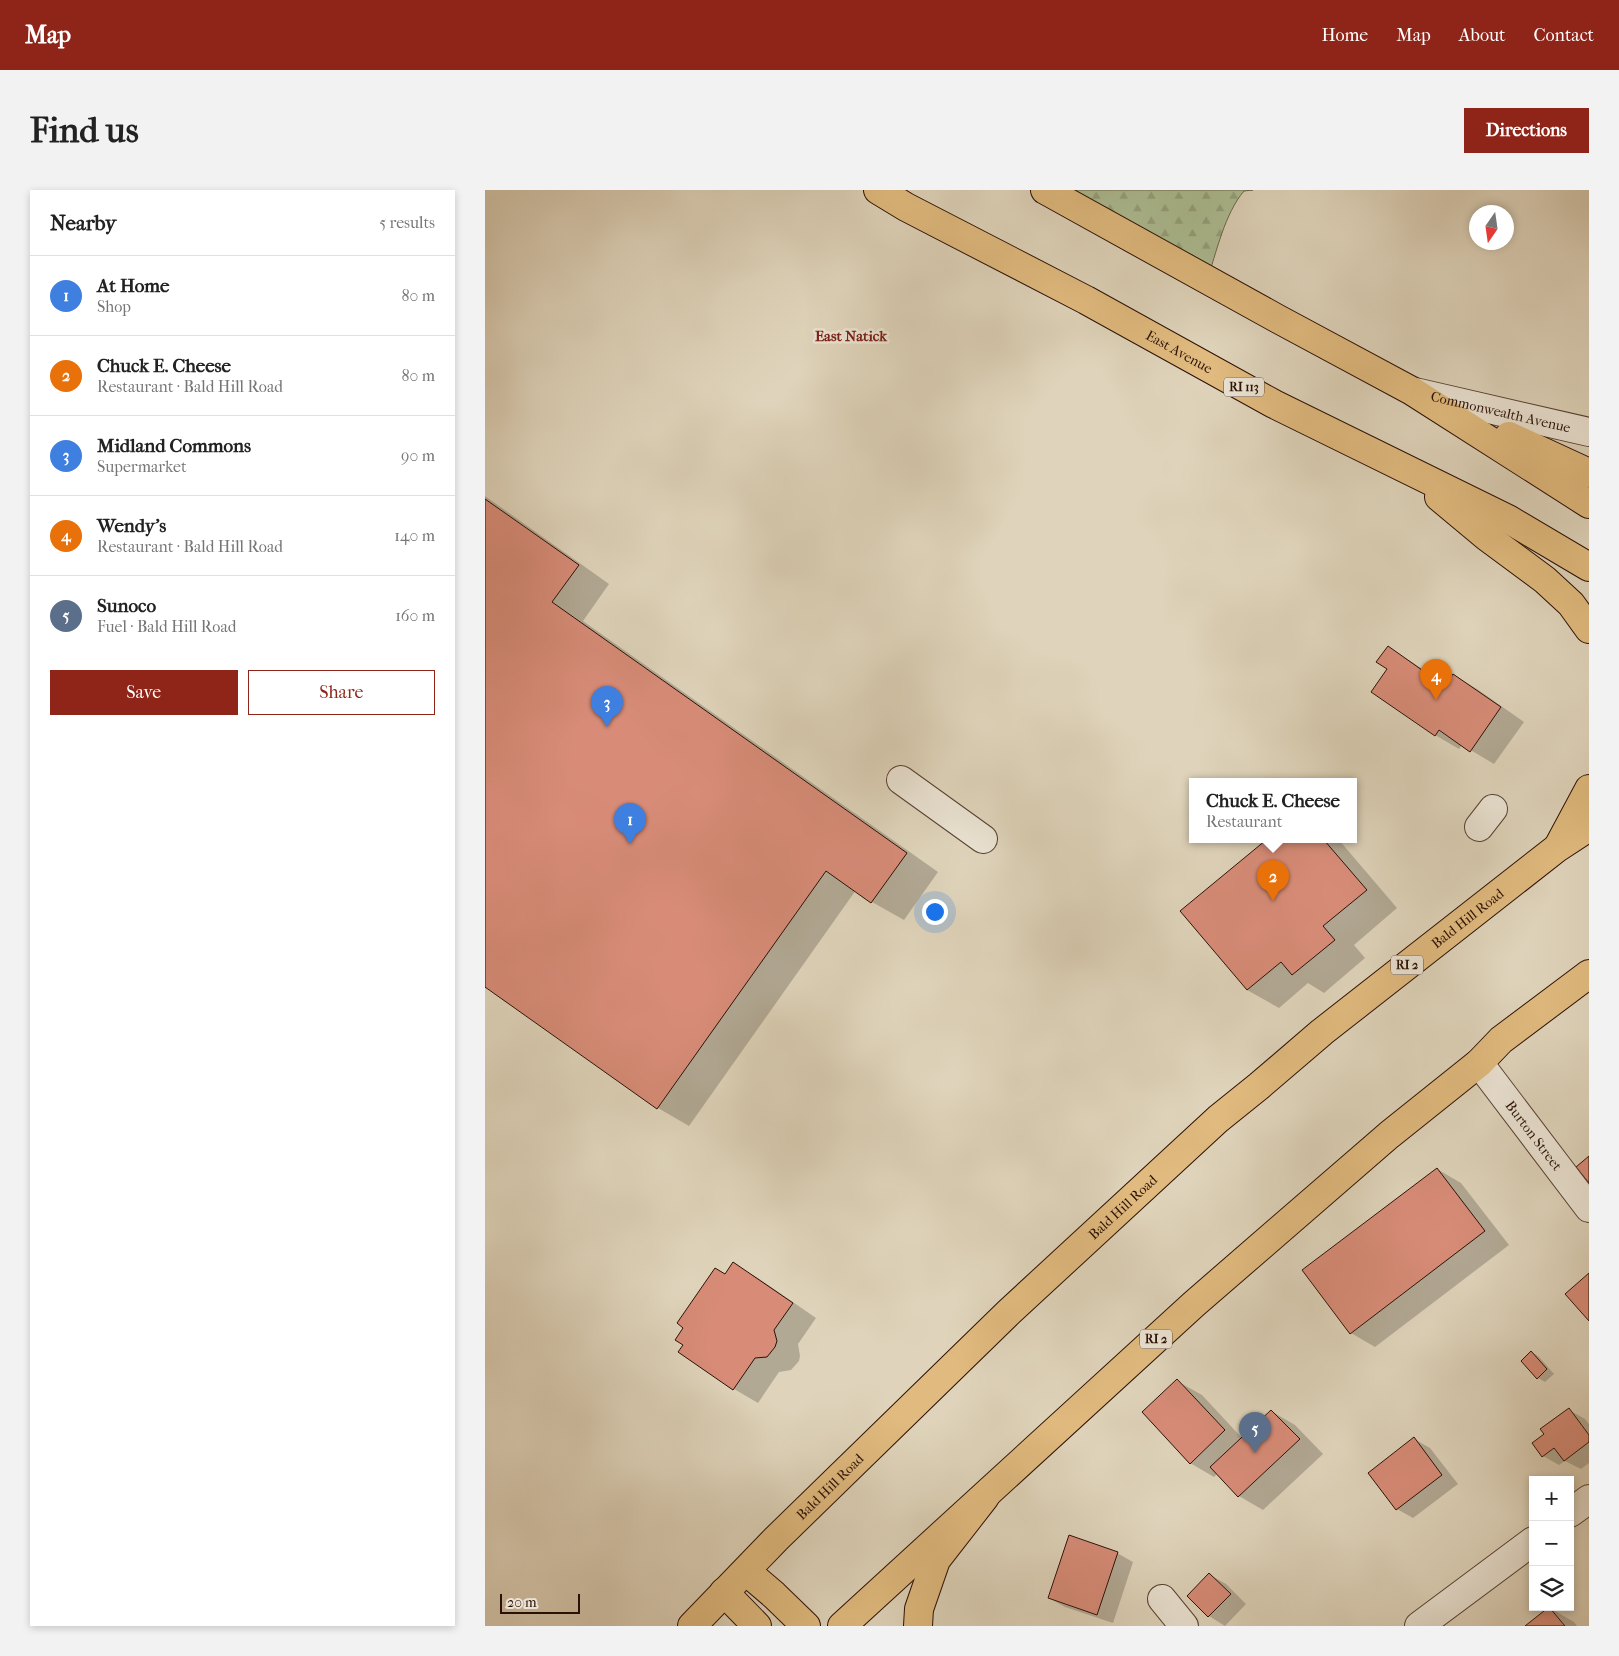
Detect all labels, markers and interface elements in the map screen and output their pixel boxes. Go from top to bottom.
text: Map [25,21,71,49]
text: Home [1321,25,1368,46]
text: Map [1396,25,1431,46]
text: About [1459,25,1505,46]
text: Contact [1533,25,1594,46]
button: Directions [1464,108,1589,153]
text: Find us [30,110,139,151]
north arrow [1469,205,1514,250]
text: Nearby [50,211,116,235]
text: 5 results [379,213,435,232]
text: At Home [97,275,169,297]
text: 1 [63,286,69,305]
text: 80 m [401,286,435,305]
text: Shop [97,297,131,316]
district label: East Natick [815,327,888,345]
street label: East Avenue [1143,327,1215,377]
text: Chuck E. Cheese [97,355,231,377]
text: 2 [62,366,70,385]
text: 80 m [401,366,435,385]
text: Restaurant · Bald Hill Road [97,377,283,396]
road number: RI 113 [1224,378,1264,396]
street label: Commonwealth Avenue [1429,388,1572,437]
text: Midland Commons [97,435,251,457]
text: 3 [63,446,69,465]
text: 90 m [401,446,435,465]
text: Supermarket [97,457,187,476]
text: Wendy's [97,515,166,537]
text: 4 [61,526,71,545]
text: 140 m [394,526,435,545]
text: Restaurant · Bald Hill Road [97,537,283,556]
text: Sunoco [97,595,156,617]
text: 5 [63,606,69,625]
text: 160 m [395,606,435,625]
text: Fuel · Bald Hill Road [97,617,236,636]
pin: 4 [1420,659,1452,700]
button: Save [50,670,238,715]
button: Share [248,670,435,715]
pin: 3 [591,686,623,727]
popup [1189,778,1357,843]
text: Chuck E. Cheese [1206,790,1340,812]
pin: 1 [614,803,646,844]
text: Restaurant [1206,812,1282,831]
pin: 2 [1257,860,1289,901]
street label: Bald Hill Road [1428,885,1508,952]
your location [922,899,948,925]
road number: RI 2 [1391,956,1423,974]
street label: Burton Street [1502,1098,1566,1174]
street label: Bald Hill Road [1085,1171,1161,1243]
road number: RI 2 [1140,1330,1172,1348]
pin: 5 [1239,1412,1271,1453]
street label: Bald Hill Road [793,1450,868,1523]
map controls [1529,1476,1574,1611]
button: + [1529,1476,1574,1521]
button: − [1529,1521,1574,1566]
button: layers [1529,1566,1574,1611]
scale bar [500,1591,580,1614]
text: 20 m [507,1594,537,1611]

